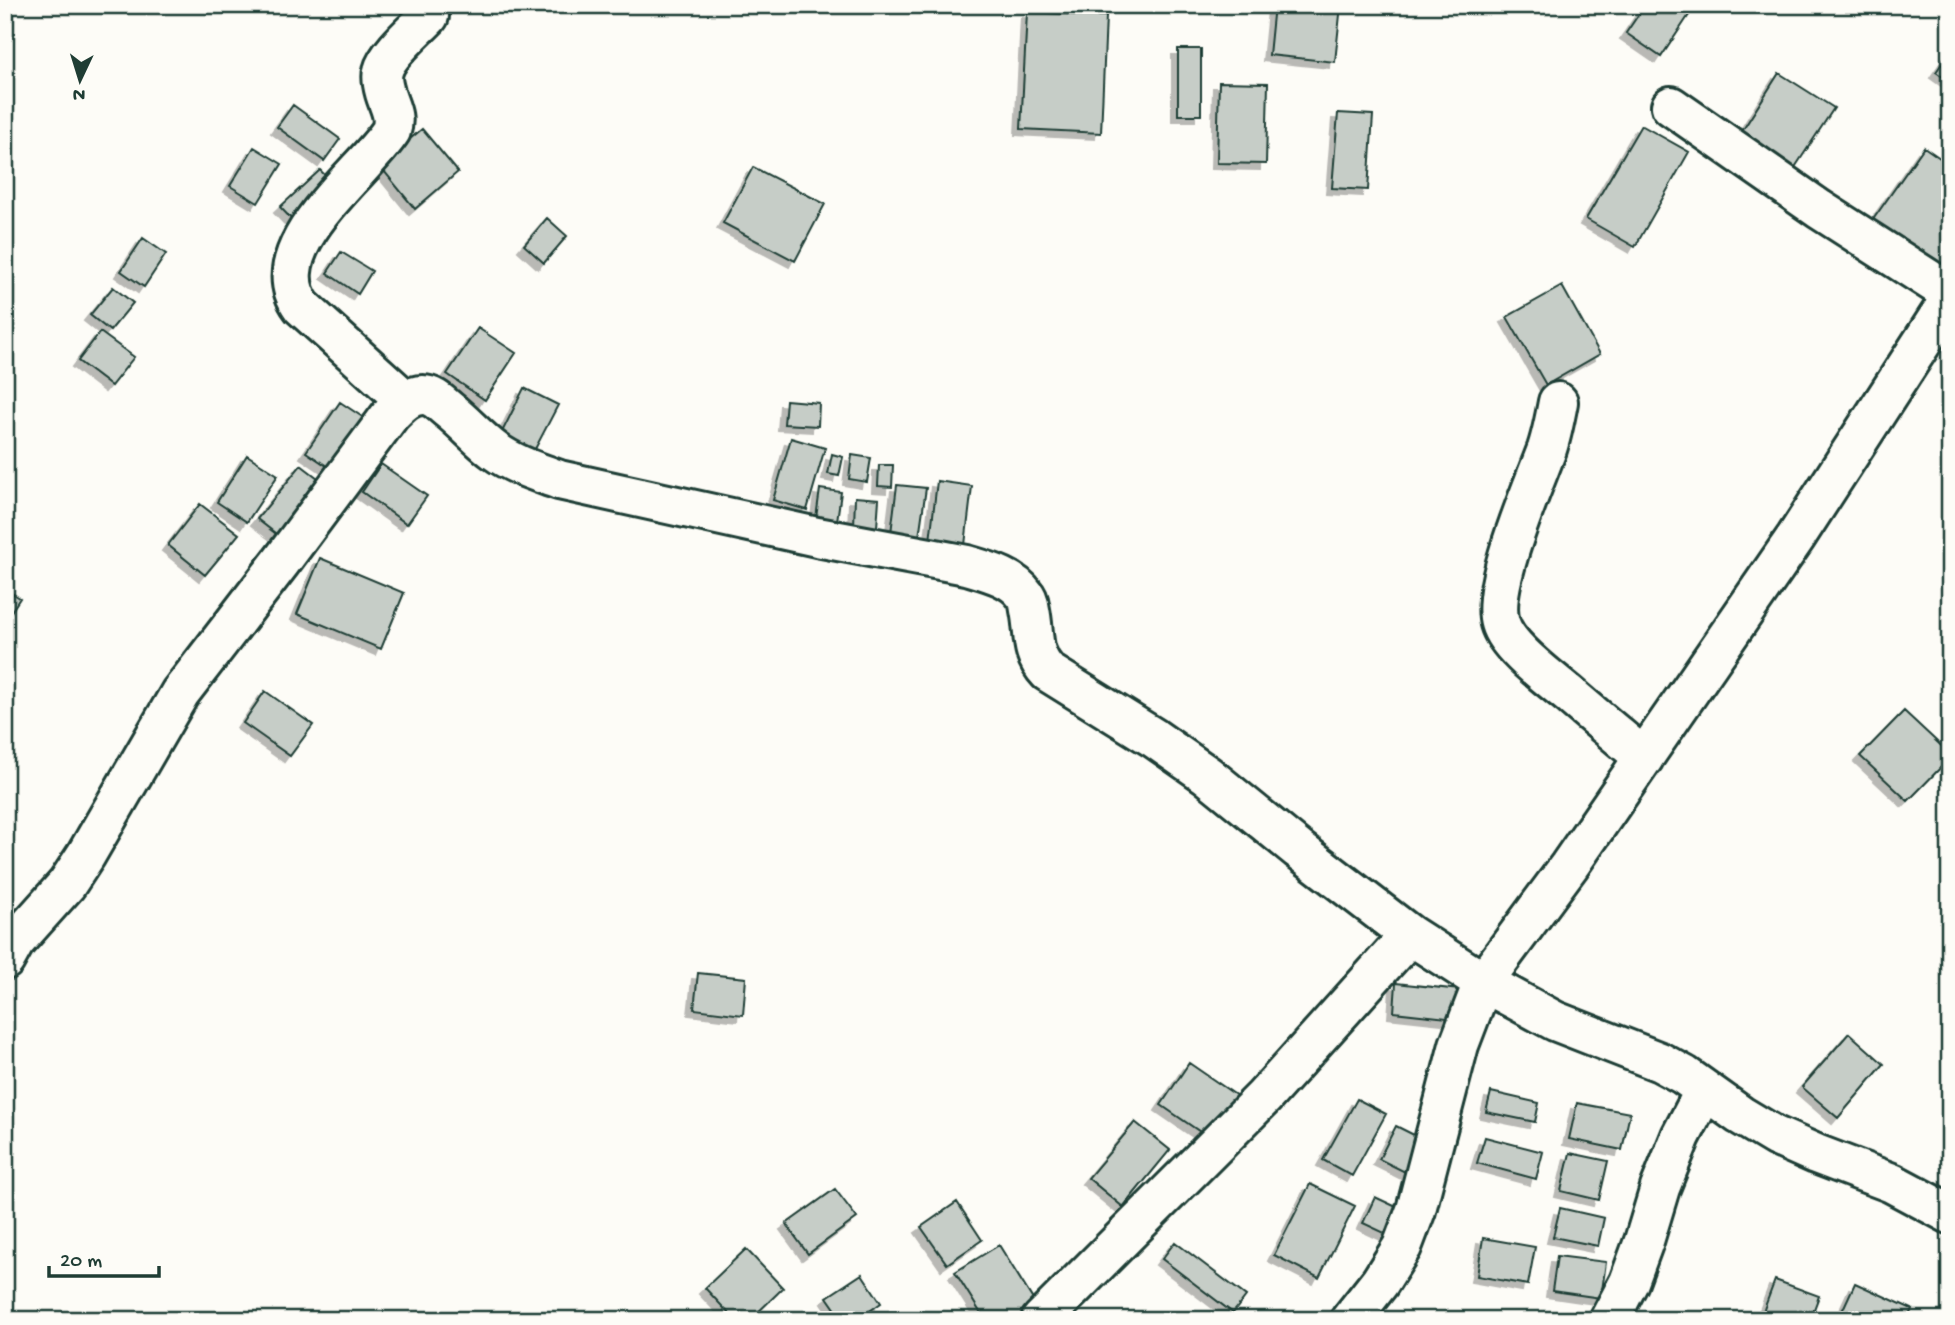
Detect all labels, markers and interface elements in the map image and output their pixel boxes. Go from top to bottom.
north arrow [46,46,116,116]
text: N [72,82,86,105]
scale bar [49,1234,159,1278]
text: 20 m [60,1250,102,1275]

